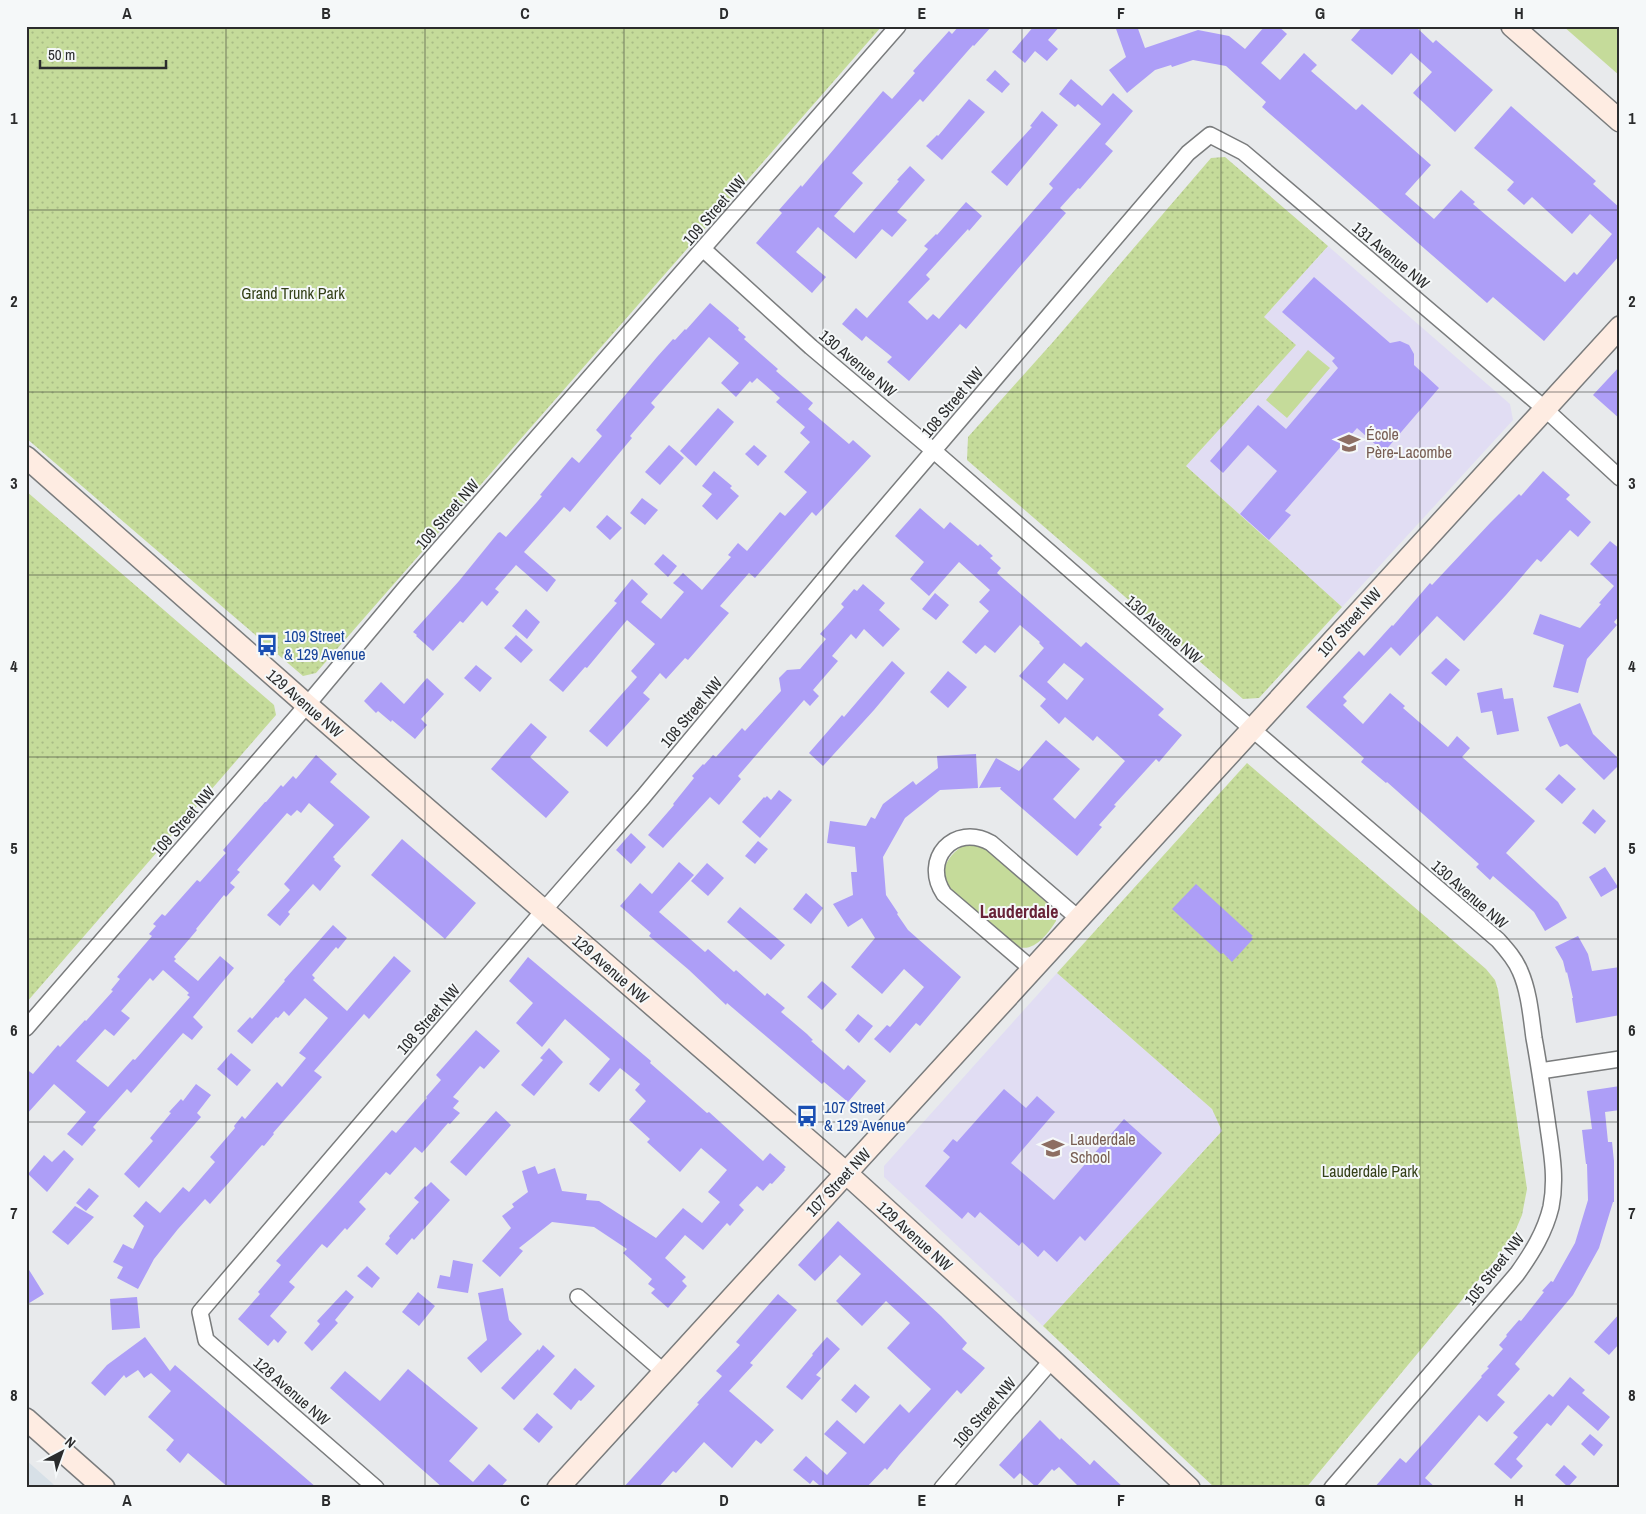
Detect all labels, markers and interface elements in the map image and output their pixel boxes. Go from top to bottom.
text: A [122,2,132,24]
text: B [321,2,331,24]
text: C [520,2,530,24]
text: D [719,2,729,24]
text: E [918,2,927,24]
text: F [1117,2,1125,24]
text: G [1315,2,1325,24]
text: H [1514,2,1524,24]
scale bar [40,38,166,70]
text: 50 m [48,44,75,65]
text: 1 [10,107,18,129]
text: 1 [1628,107,1636,129]
street label: 109 Street NW [677,170,751,250]
street label: 131 Avenue NW [1348,216,1435,294]
park label: Grand Trunk Park [241,282,345,304]
text: 2 [10,290,18,312]
text: 2 [1628,290,1636,312]
street label: 130 Avenue NW [815,324,902,402]
street label: 108 Street NW [916,362,988,442]
place label: École Père-Lacombe [1366,423,1452,463]
school or university icon: École Père-Lacombe [1336,430,1362,456]
text: 3 [10,472,18,494]
text: 3 [1628,472,1636,494]
street label: 109 Street NW [410,474,484,554]
street label: 107 Street NW [1312,582,1386,661]
street label: 130 Avenue NW [1121,590,1207,669]
place label: 109 Street & 129 Avenue [284,625,366,665]
bus stop icon: 109 Street & 129 Avenue [254,632,280,658]
text: 4 [10,655,18,677]
text: 4 [1628,655,1636,677]
street label: 129 Avenue NW [262,664,348,743]
street label: 108 Street NW [655,672,727,752]
street label: 109 Street NW [146,781,220,861]
text: 5 [10,837,18,859]
text: 5 [1628,837,1636,859]
street label: 130 Avenue NW [1427,855,1513,934]
district label: Lauderdale [980,899,1058,924]
street label: 129 Avenue NW [568,930,654,1009]
street label: 108 Street NW [391,979,465,1059]
text: 6 [10,1019,18,1041]
text: 6 [1628,1019,1636,1041]
place label: 107 Street & 129 Avenue [824,1096,906,1136]
bus stop icon: 107 Street & 129 Avenue [794,1103,820,1129]
place label: Lauderdale School [1070,1128,1136,1168]
school or university icon: Lauderdale School [1040,1135,1066,1161]
street label: 107 Street NW [801,1143,876,1221]
park label: Lauderdale Park [1322,1160,1419,1182]
street label: 129 Avenue NW [872,1196,958,1276]
text: 7 [10,1202,18,1224]
text: 7 [1628,1202,1636,1224]
street label: 105 Street NW [1459,1228,1530,1310]
street label: 128 Avenue NW [249,1352,335,1431]
street label: 106 Street NW [947,1372,1021,1452]
text: 8 [10,1384,18,1406]
text: 8 [1628,1384,1636,1406]
north arrow [38,1426,88,1476]
text: N [61,1433,80,1452]
text: A [122,1489,132,1511]
text: B [321,1489,331,1511]
text: C [520,1489,530,1511]
text: D [719,1489,729,1511]
text: E [918,1489,927,1511]
text: F [1117,1489,1125,1511]
text: G [1315,1489,1325,1511]
text: H [1514,1489,1524,1511]

